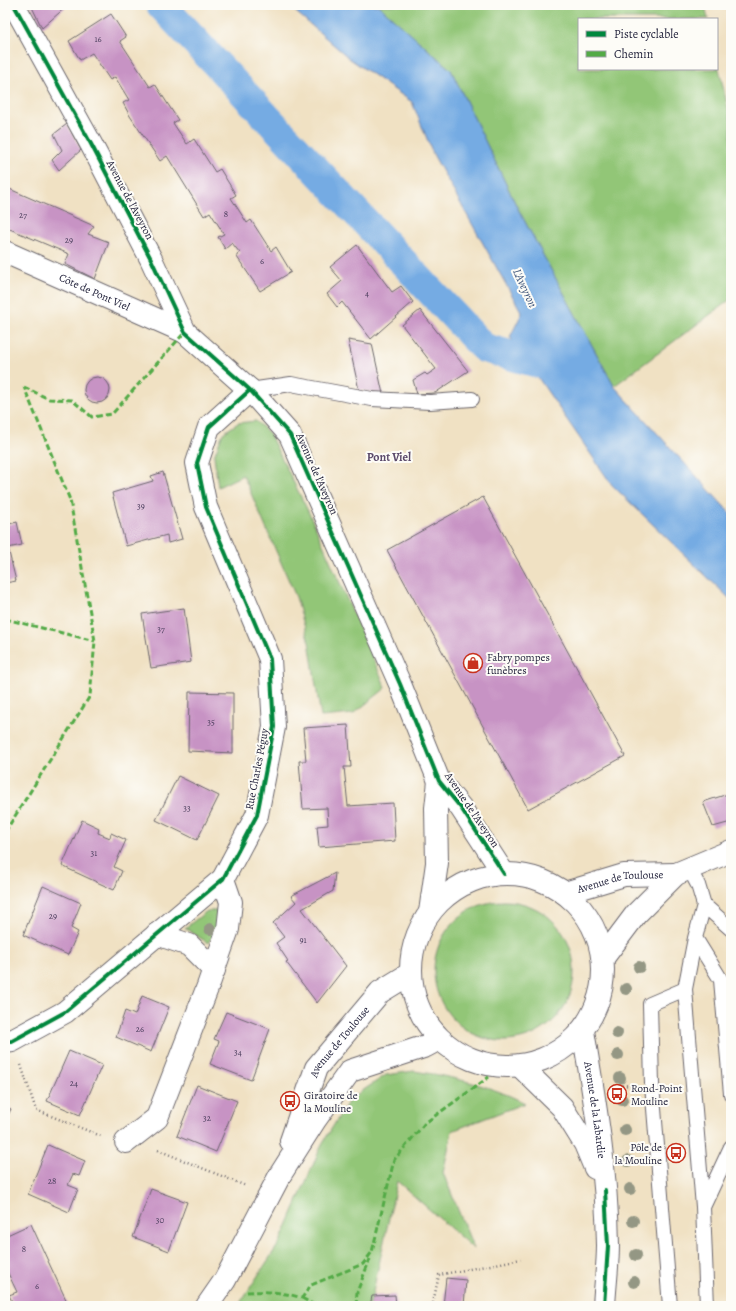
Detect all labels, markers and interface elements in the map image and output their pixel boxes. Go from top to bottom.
legend [578,18,718,70]
text: Piste cyclable [614,26,679,42]
house number: 16 [94,33,102,45]
text: Chemin [614,46,654,62]
street label: Avenue de l'Aveyron [102,157,157,242]
house number: 8 [224,208,228,220]
house number: 27 [19,209,27,221]
house number: 29 [65,234,73,246]
house number: 6 [260,255,264,267]
water label: L'Aveyron [509,266,541,310]
street label: Côte de Pont Viel [57,270,133,314]
house number: 4 [365,287,369,299]
street label: Avenue de l'Aveyron [292,430,342,517]
district label: Pont Viel [367,449,412,465]
house number: 39 [137,500,145,512]
house number: 37 [157,623,165,635]
place label: Fabry pompes funèbres [487,650,550,678]
shop icon: Fabry pompes funèbres [462,652,484,674]
house number: 35 [207,716,215,728]
street label: Rue Charles Péguy [242,727,272,811]
street label: Avenue de l'Aveyron [441,769,503,851]
house number: 33 [183,802,191,814]
house number: 31 [91,847,97,859]
street label: Avenue de Toulouse [574,867,664,897]
house number: 29 [49,910,57,922]
house number: 91 [299,934,307,946]
street label: Avenue de Toulouse [306,1003,373,1080]
house number: 26 [136,1023,144,1035]
house number: 34 [234,1046,242,1058]
street label: Avenue de la Labardie [581,1059,610,1159]
house number: 24 [70,1077,78,1089]
place label: Rond-Point Mouline [631,1081,683,1109]
bus stop icon: Rond-Point Mouline [606,1083,628,1105]
place label: Giratoire de la Mouline [304,1088,358,1116]
bus stop icon: Giratoire de la Mouline [279,1090,301,1112]
house number: 32 [203,1112,212,1124]
place label: Pôle de la Mouline [615,1140,662,1168]
bus stop icon: Pôle de la Mouline [665,1142,687,1164]
house number: 28 [48,1175,56,1187]
house number: 30 [156,1214,164,1226]
house number: 8 [22,1243,26,1255]
house number: 6 [35,1280,39,1292]

